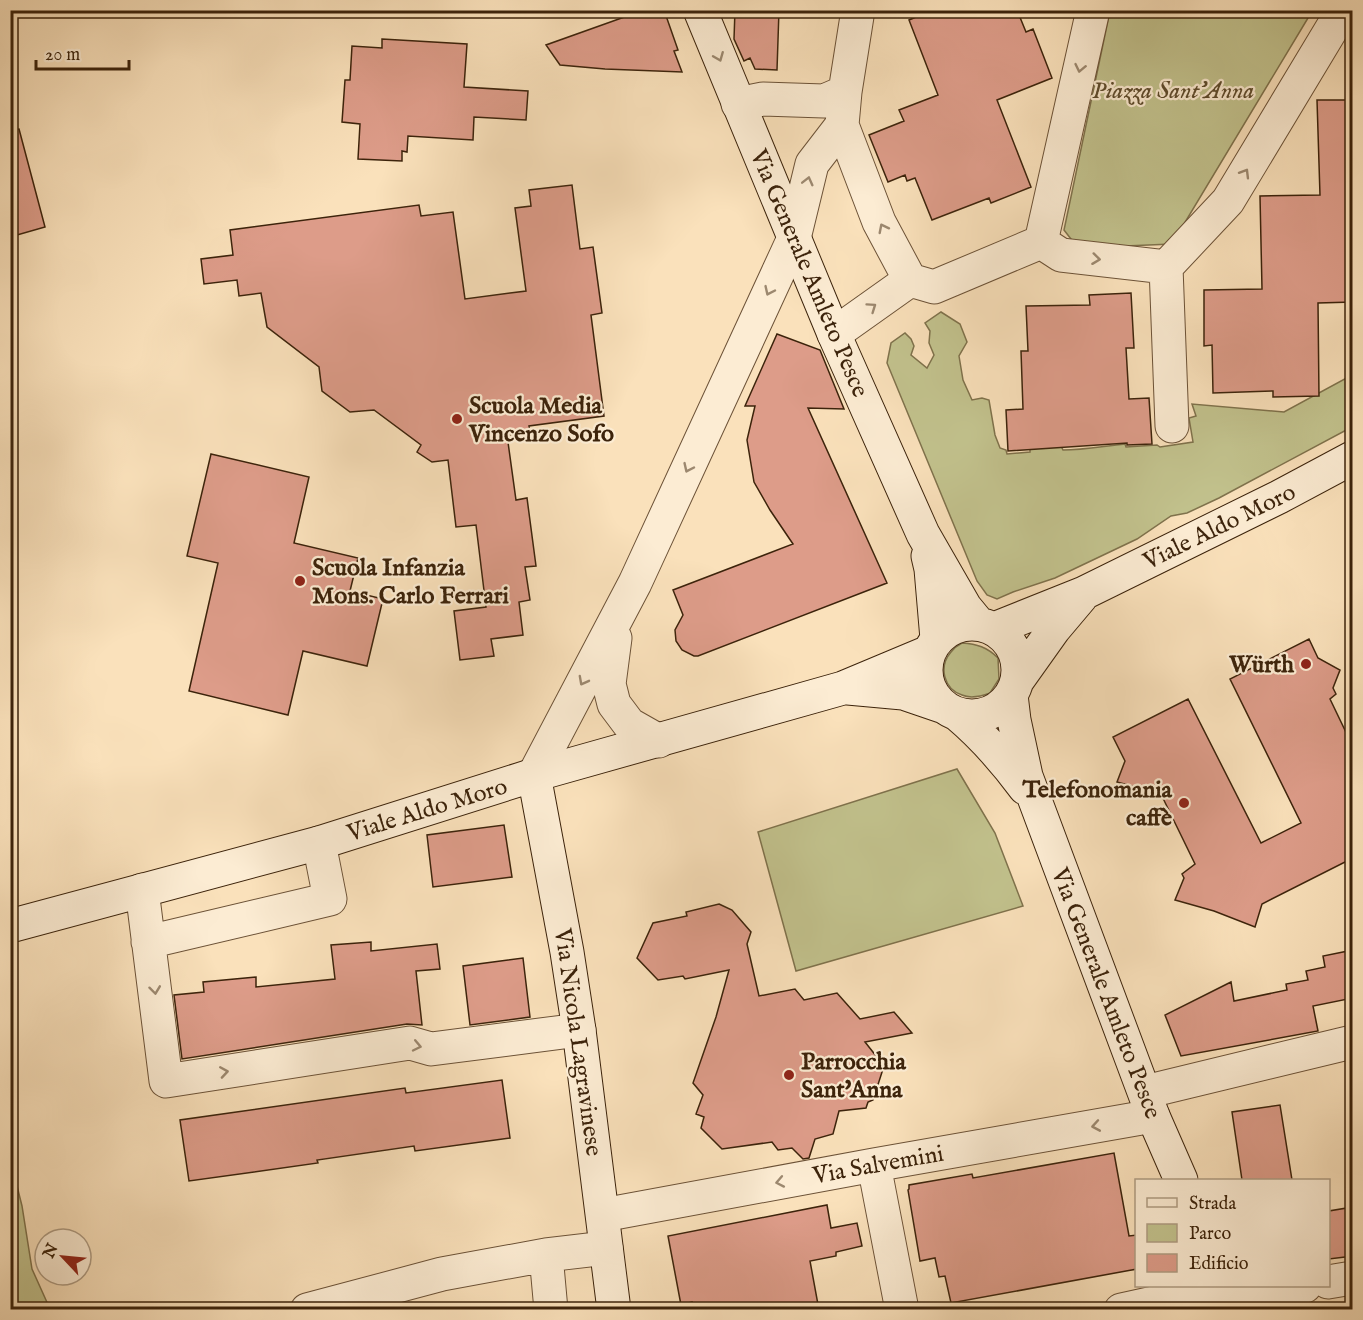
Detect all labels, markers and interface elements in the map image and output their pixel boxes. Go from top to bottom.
scale bar [36,33,129,71]
text: 20 m [45,44,80,67]
one-way arrow [712,51,724,62]
one-way arrow [1074,62,1087,72]
park label: Piazza Sant'Anna [1092,76,1254,107]
street label: Via Generale Amleto Pesce [742,144,875,402]
one-way arrow [1238,169,1250,179]
one-way arrow [800,177,813,187]
one-way arrow [878,223,890,234]
one-way arrow [1091,252,1100,265]
one-way arrow [765,285,777,296]
one-way arrow [865,303,876,314]
place label: Scuola Media Vincenzo Sofo [468,391,614,450]
marker: Scuola Media Vincenzo Sofo [450,412,464,426]
one-way arrow [683,462,695,473]
street label: Viale Aldo Moro [1137,477,1301,578]
place label: Scuola Infanzia Mons. Carlo Ferrari [312,553,510,612]
marker: Scuola Infanzia Mons. Carlo Ferrari [293,574,307,588]
place label: Würth [1228,650,1294,681]
marker: Würth [1299,657,1313,671]
one-way arrow [579,675,590,685]
street label: Viale Aldo Moro [343,771,511,850]
place label: Telefonomania caffè [1021,775,1173,834]
marker: Telefonomania caffè [1177,796,1191,810]
street label: Via Generale Amleto Pesce [1043,863,1168,1123]
street label: Via Nicola Lagravinese [546,925,609,1158]
one-way arrow [148,986,160,995]
one-way arrow [412,1039,422,1052]
place label: Parrocchia Sant'Anna [801,1047,906,1106]
one-way arrow [219,1066,229,1079]
marker: Parrocchia Sant'Anna [782,1068,796,1082]
one-way arrow [1091,1119,1101,1132]
street label: Via Salvemini [809,1139,946,1192]
one-way arrow [775,1175,785,1188]
legend [1135,1179,1330,1287]
text: Strada [1189,1193,1236,1216]
text: Parco [1189,1223,1231,1246]
north arrow [33,1227,93,1287]
text: N [39,1241,63,1263]
text: Edificio [1189,1253,1249,1276]

